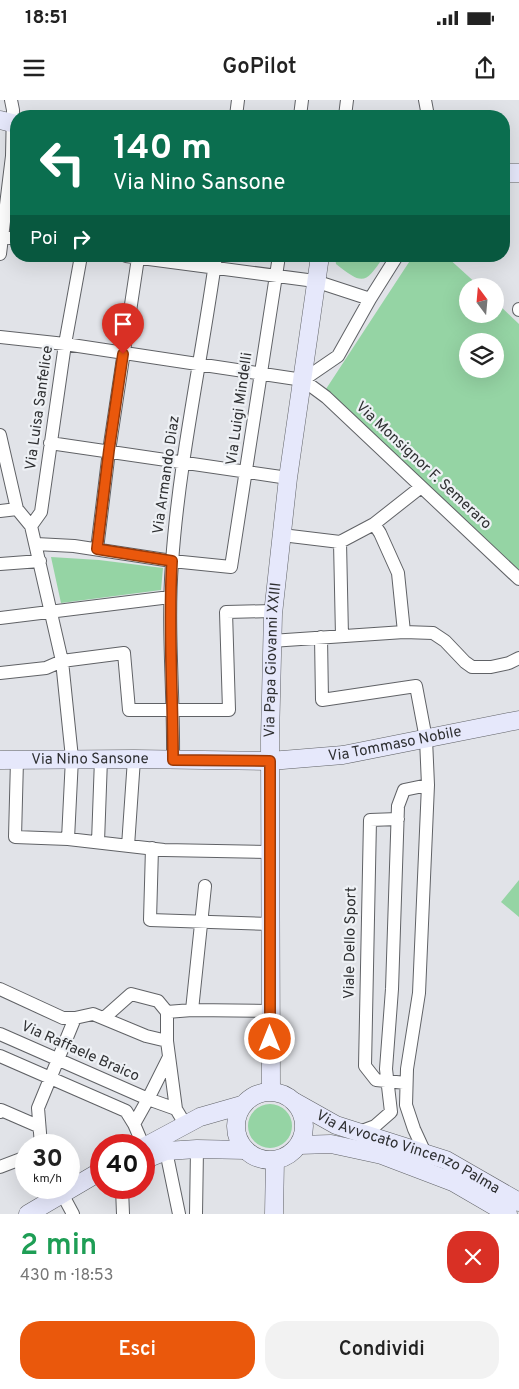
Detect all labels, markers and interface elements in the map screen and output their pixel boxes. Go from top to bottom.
text: 18:51 [25,6,68,30]
icon: menu [20,54,48,82]
text: GoPilot [222,54,297,81]
icon: share [471,54,499,82]
text: 140 m [113,127,212,171]
icon: left [30,130,95,195]
text: Via Nino Sansone [113,170,285,197]
icon: right [67,225,95,253]
text: Poi [30,227,57,251]
north arrow [459,278,504,322]
map controls [459,278,504,378]
pin [102,303,144,354]
icon: arrive [109,310,137,338]
button: layers [459,333,504,378]
street label: Via Luisa Sanfelice [22,344,58,472]
street label: Via Luigi Mindelli [223,351,257,467]
street label: Via Monsignor F. Semeraro [351,398,495,534]
street label: Via Armando Diaz [149,414,185,536]
street label: Via Papa Giovanni XXIII [261,582,286,738]
street label: Via Tommaso Nobile [327,722,463,766]
street label: Via Nino Sansone [31,749,149,769]
street label: Viale Dello Sport [341,887,361,999]
position arrow [243,1012,295,1064]
street label: Via Raffaele Braico [18,1017,142,1087]
street label: Via Avvocato Vincenzo Palma [312,1106,503,1198]
speed limit sign: 40 [90,1134,155,1199]
text: 30 [32,1144,63,1176]
text: km/h [33,1171,62,1187]
text: 2 min [20,1228,97,1265]
button: close [447,1231,499,1283]
text: 430 m · 18:53 [20,1266,113,1286]
button: Esci [20,1321,255,1379]
button: Condividi [265,1321,499,1379]

